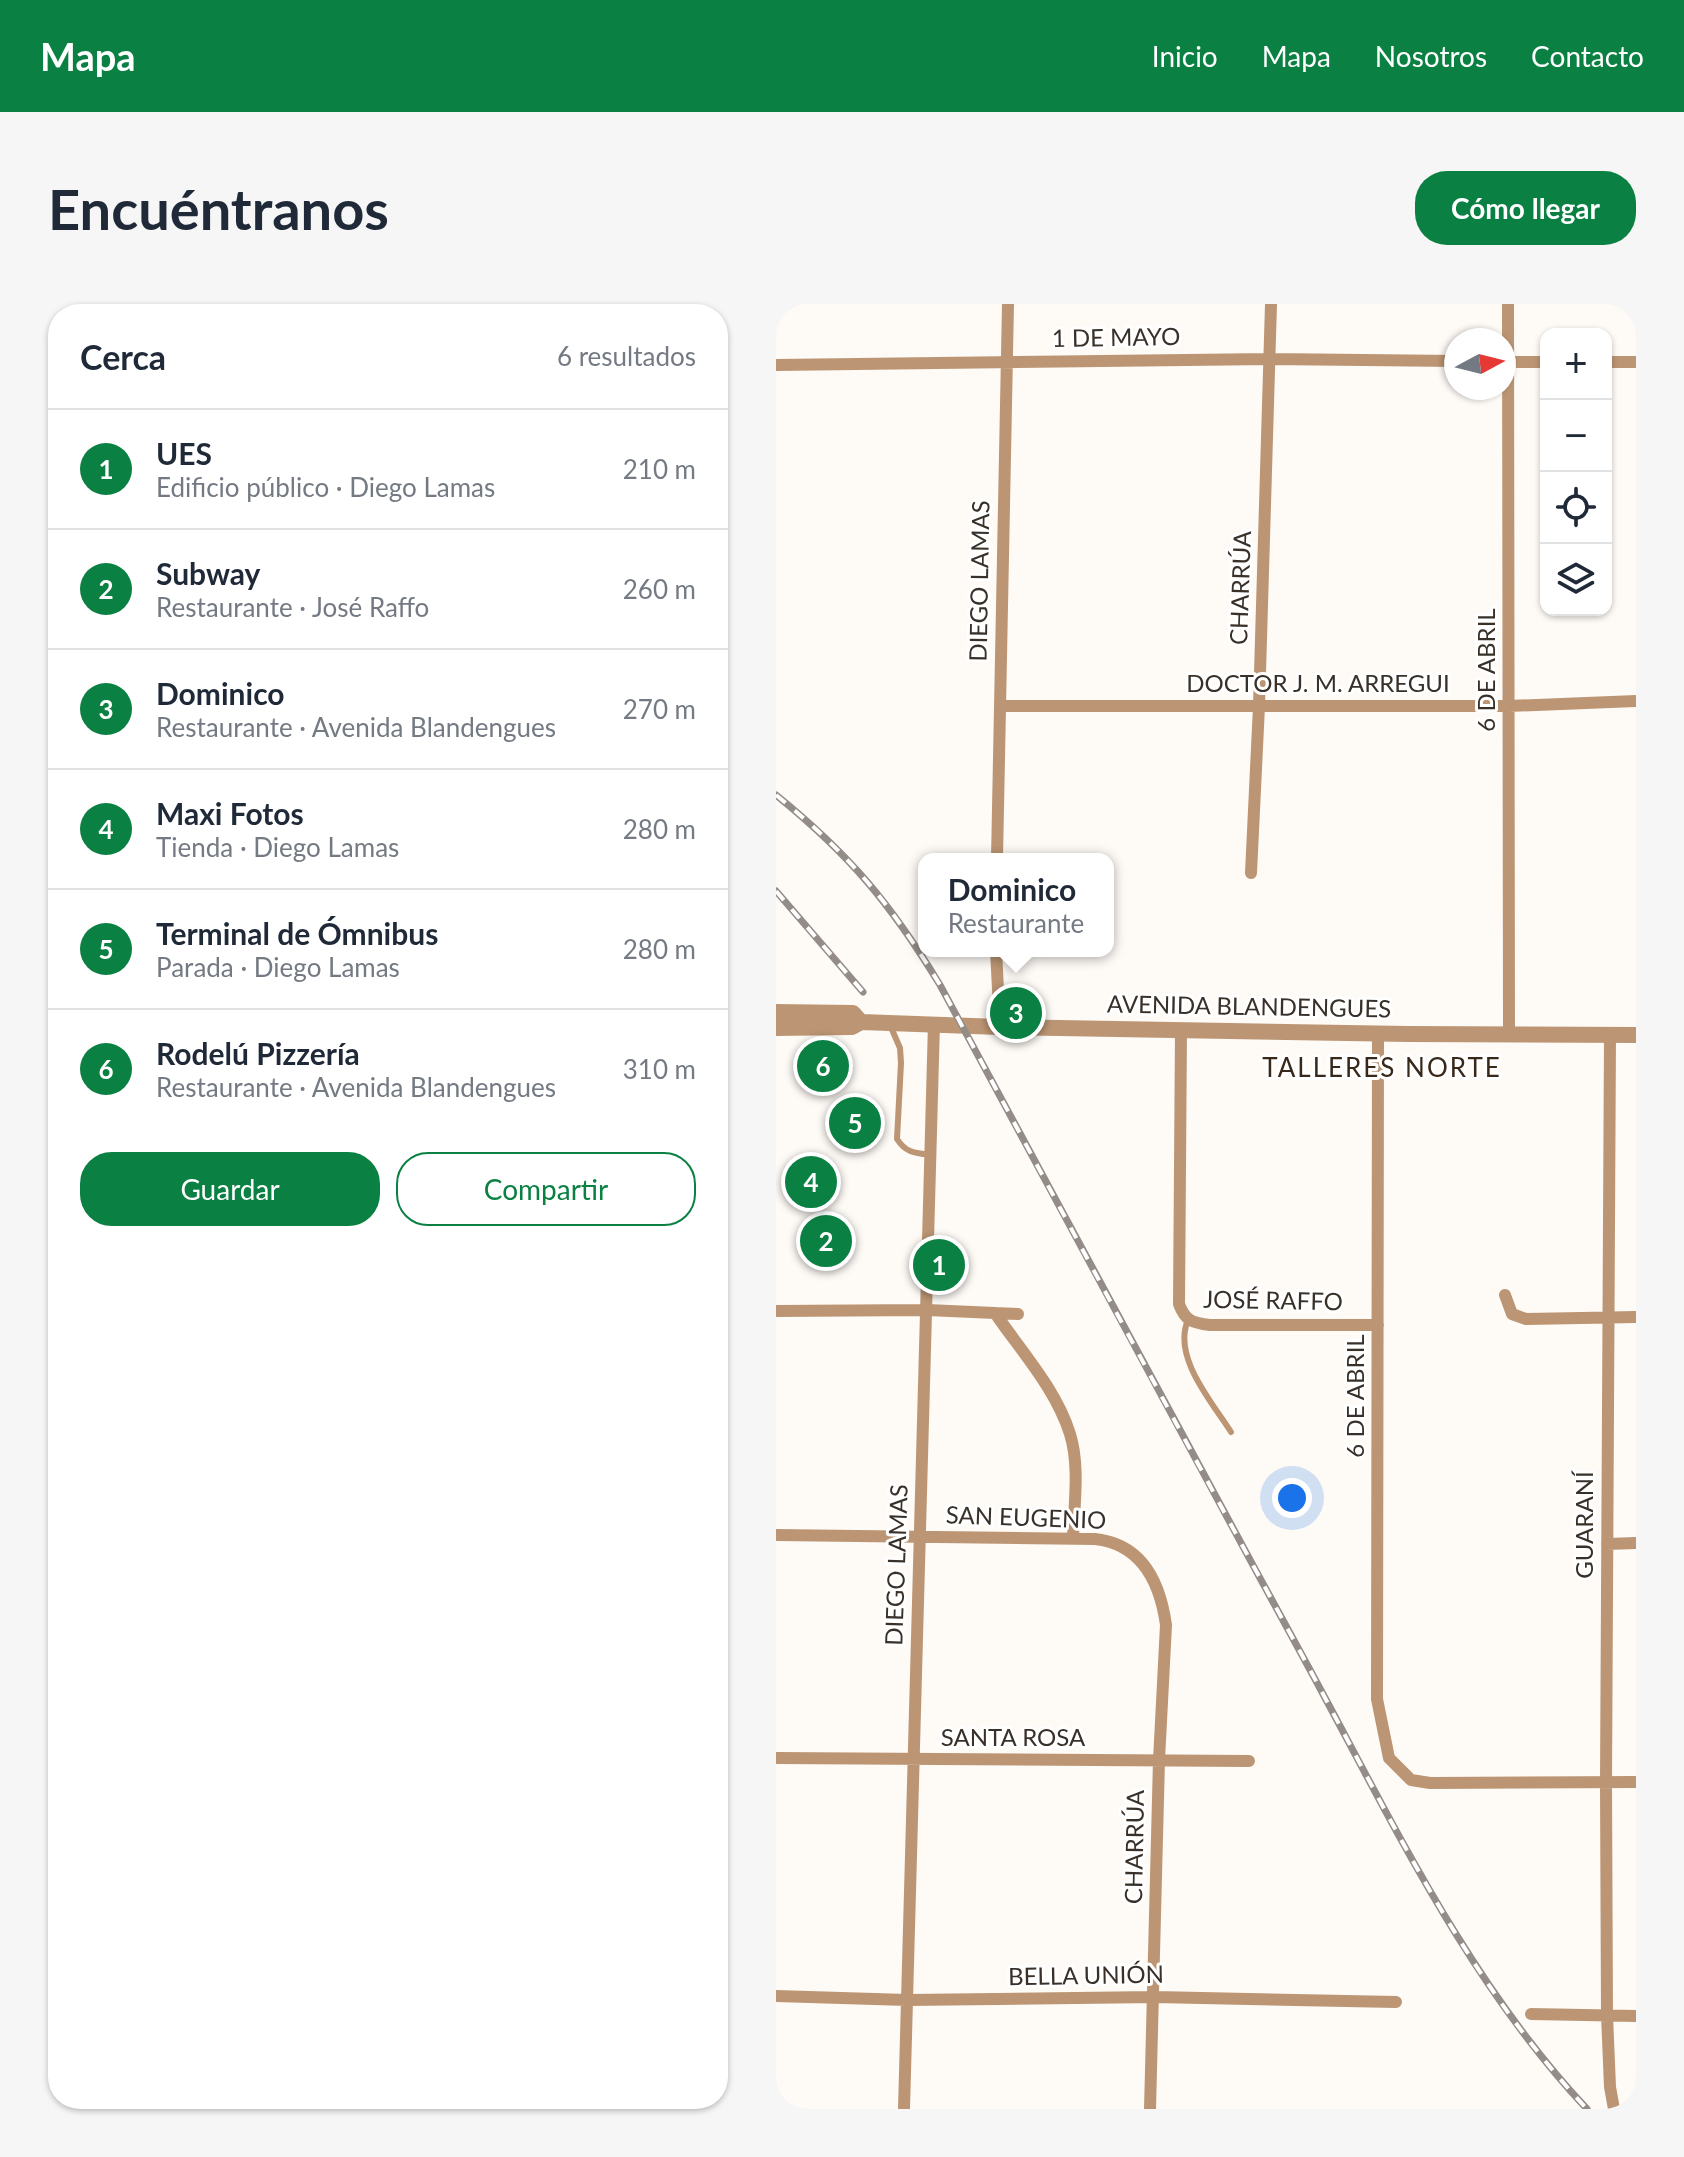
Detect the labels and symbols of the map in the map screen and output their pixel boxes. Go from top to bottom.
street label: 1 DE MAYO [1052,321,1180,352]
north arrow [1444,328,1516,400]
street label: DIEGO LAMAS [963,500,994,662]
street label: CHARRÚA [1223,530,1256,645]
street label: 6 DE ABRIL [1471,608,1500,732]
street label: DOCTOR J. M. ARREGUI [1186,668,1450,697]
pin: 3 [990,983,1042,1043]
street label: AVENIDA BLANDENGUES [1107,989,1391,1022]
pin: 6 [797,1036,849,1096]
district label: TALLERES NORTE [1262,1051,1502,1083]
pin: 5 [829,1093,881,1153]
pin: 4 [785,1152,837,1212]
pin: 2 [800,1211,852,1271]
pin: 1 [913,1235,965,1295]
street label: JOSÉ RAFFO [1203,1284,1343,1315]
street label: 6 DE ABRIL [1340,1334,1369,1458]
street label: GUARANÍ [1569,1470,1598,1579]
your location [1272,1478,1312,1518]
street label: DIEGO LAMAS [878,1484,913,1646]
street label: SAN EUGENIO [945,1499,1107,1534]
street label: SANTA ROSA [941,1722,1086,1751]
street label: CHARRÚA [1118,1789,1149,1904]
street label: BELLA UNIÓN [1008,1959,1164,1990]

